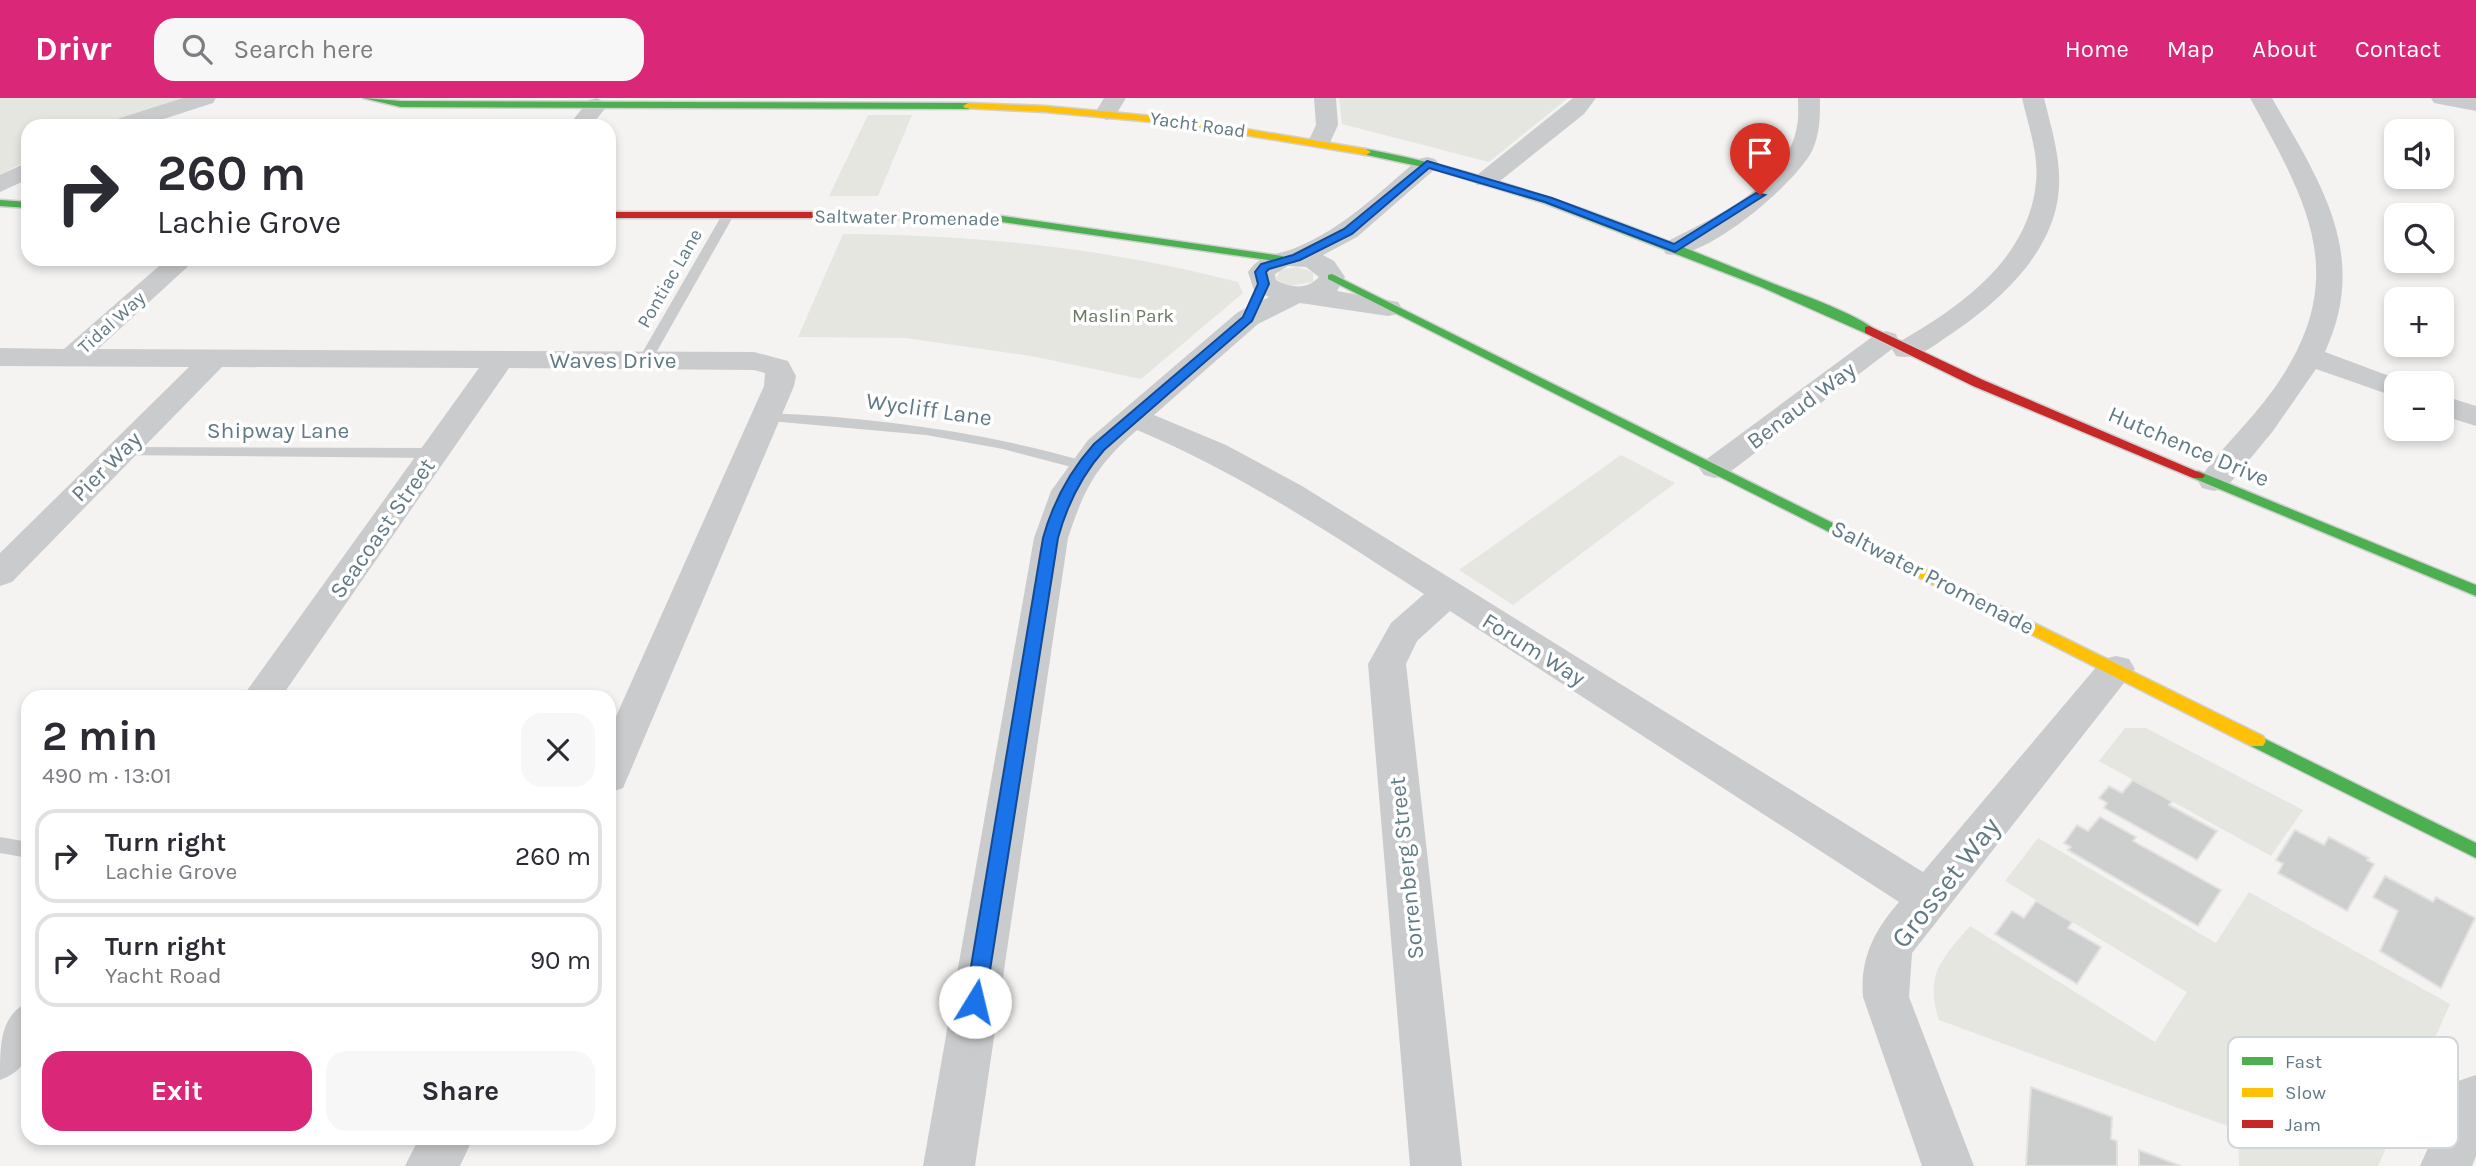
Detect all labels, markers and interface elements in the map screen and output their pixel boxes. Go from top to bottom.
search box [154,18,644,81]
text: Drivr [35,30,112,68]
icon: search [178,30,216,68]
text: Search here [234,34,373,65]
text: Home [2065,35,2129,63]
text: Map [2167,35,2214,63]
text: About [2252,35,2317,63]
text: Contact [2355,35,2441,63]
street label: Yacht Road [1149,107,1247,143]
map controls [2384,119,2454,441]
button: sound [2384,119,2454,189]
pin [1730,123,1790,195]
icon: arrive [1741,134,1779,172]
text: 260 m [157,145,306,202]
icon: right [42,147,133,238]
button: search [2384,203,2454,273]
text: Lachie Grove [157,204,341,241]
street label: Saltwater Promenade [814,205,1000,231]
street label: Pontiac Lane [633,225,707,332]
street label: Tidal Way [74,287,150,358]
button: + [2384,287,2454,357]
park label: Maslin Park [1072,305,1174,327]
street label: Waves Drive [549,347,677,374]
street label: Benaud Way [1742,356,1861,455]
button: − [2384,371,2454,441]
street label: Wycliff Lane [864,387,994,432]
street label: Hutchence Drive [2104,400,2273,493]
street label: Shipway Lane [207,417,349,444]
street label: Pier Way [66,425,147,507]
street label: Seacoast Street [324,453,441,604]
street label: Saltwater Promenade [1827,515,2039,640]
street label: Forum Way [1477,607,1590,692]
text: 2 min [42,711,158,761]
button: close [521,713,595,787]
text: 490 m · 13:01 [42,762,172,789]
street label: Sorrenberg Street [1383,775,1430,961]
street label: Grosset Way [1884,810,2007,954]
text: Turn right [105,827,226,858]
icon: right [46,837,84,875]
text: 260 m [515,841,591,872]
text: Lachie Grove [105,858,237,885]
text: Turn right [105,931,226,962]
icon: right [46,941,84,979]
text: 90 m [530,945,591,976]
text: Yacht Road [105,962,222,989]
position arrow [938,965,1012,1039]
legend [2228,1037,2458,1148]
button: Exit [42,1051,312,1131]
button: Share [326,1051,595,1131]
text: Fast [2285,1051,2322,1073]
text: Slow [2285,1082,2326,1104]
text: Jam [2285,1114,2321,1136]

